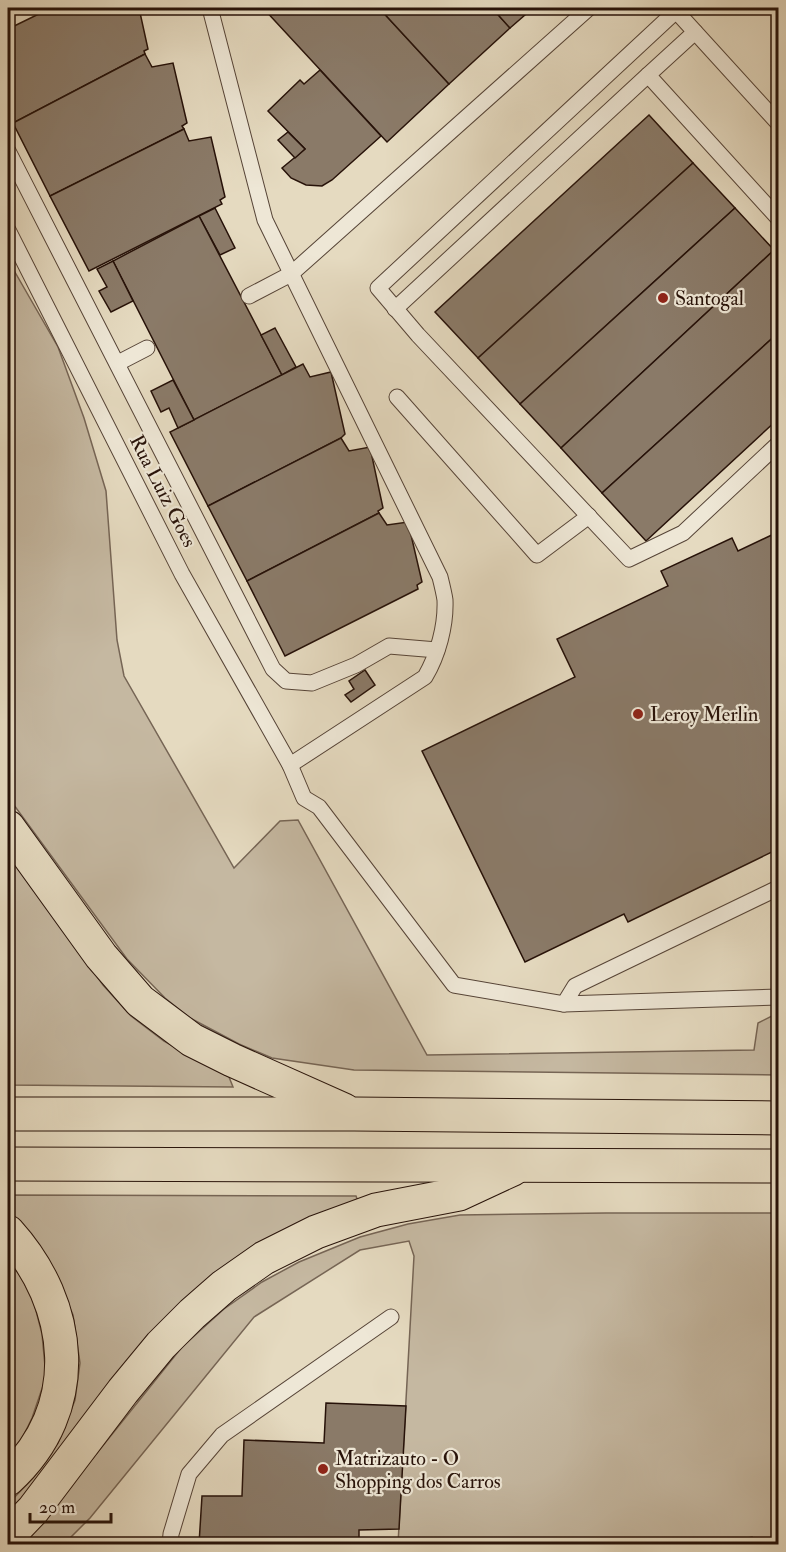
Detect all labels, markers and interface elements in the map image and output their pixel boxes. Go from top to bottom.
place label: Santogal [675,286,744,311]
marker: Santogal [656,291,670,305]
street label: Rua Luiz Goes [124,431,202,551]
place label: Leroy Merlin [650,702,758,727]
marker: Leroy Merlin [631,707,645,721]
place label: Matrizauto - O Shopping dos Carros [335,1446,501,1495]
marker: Matrizauto - O Shopping dos Carros [316,1462,330,1476]
scale bar [30,1486,111,1524]
text: 20 m [39,1496,75,1519]

